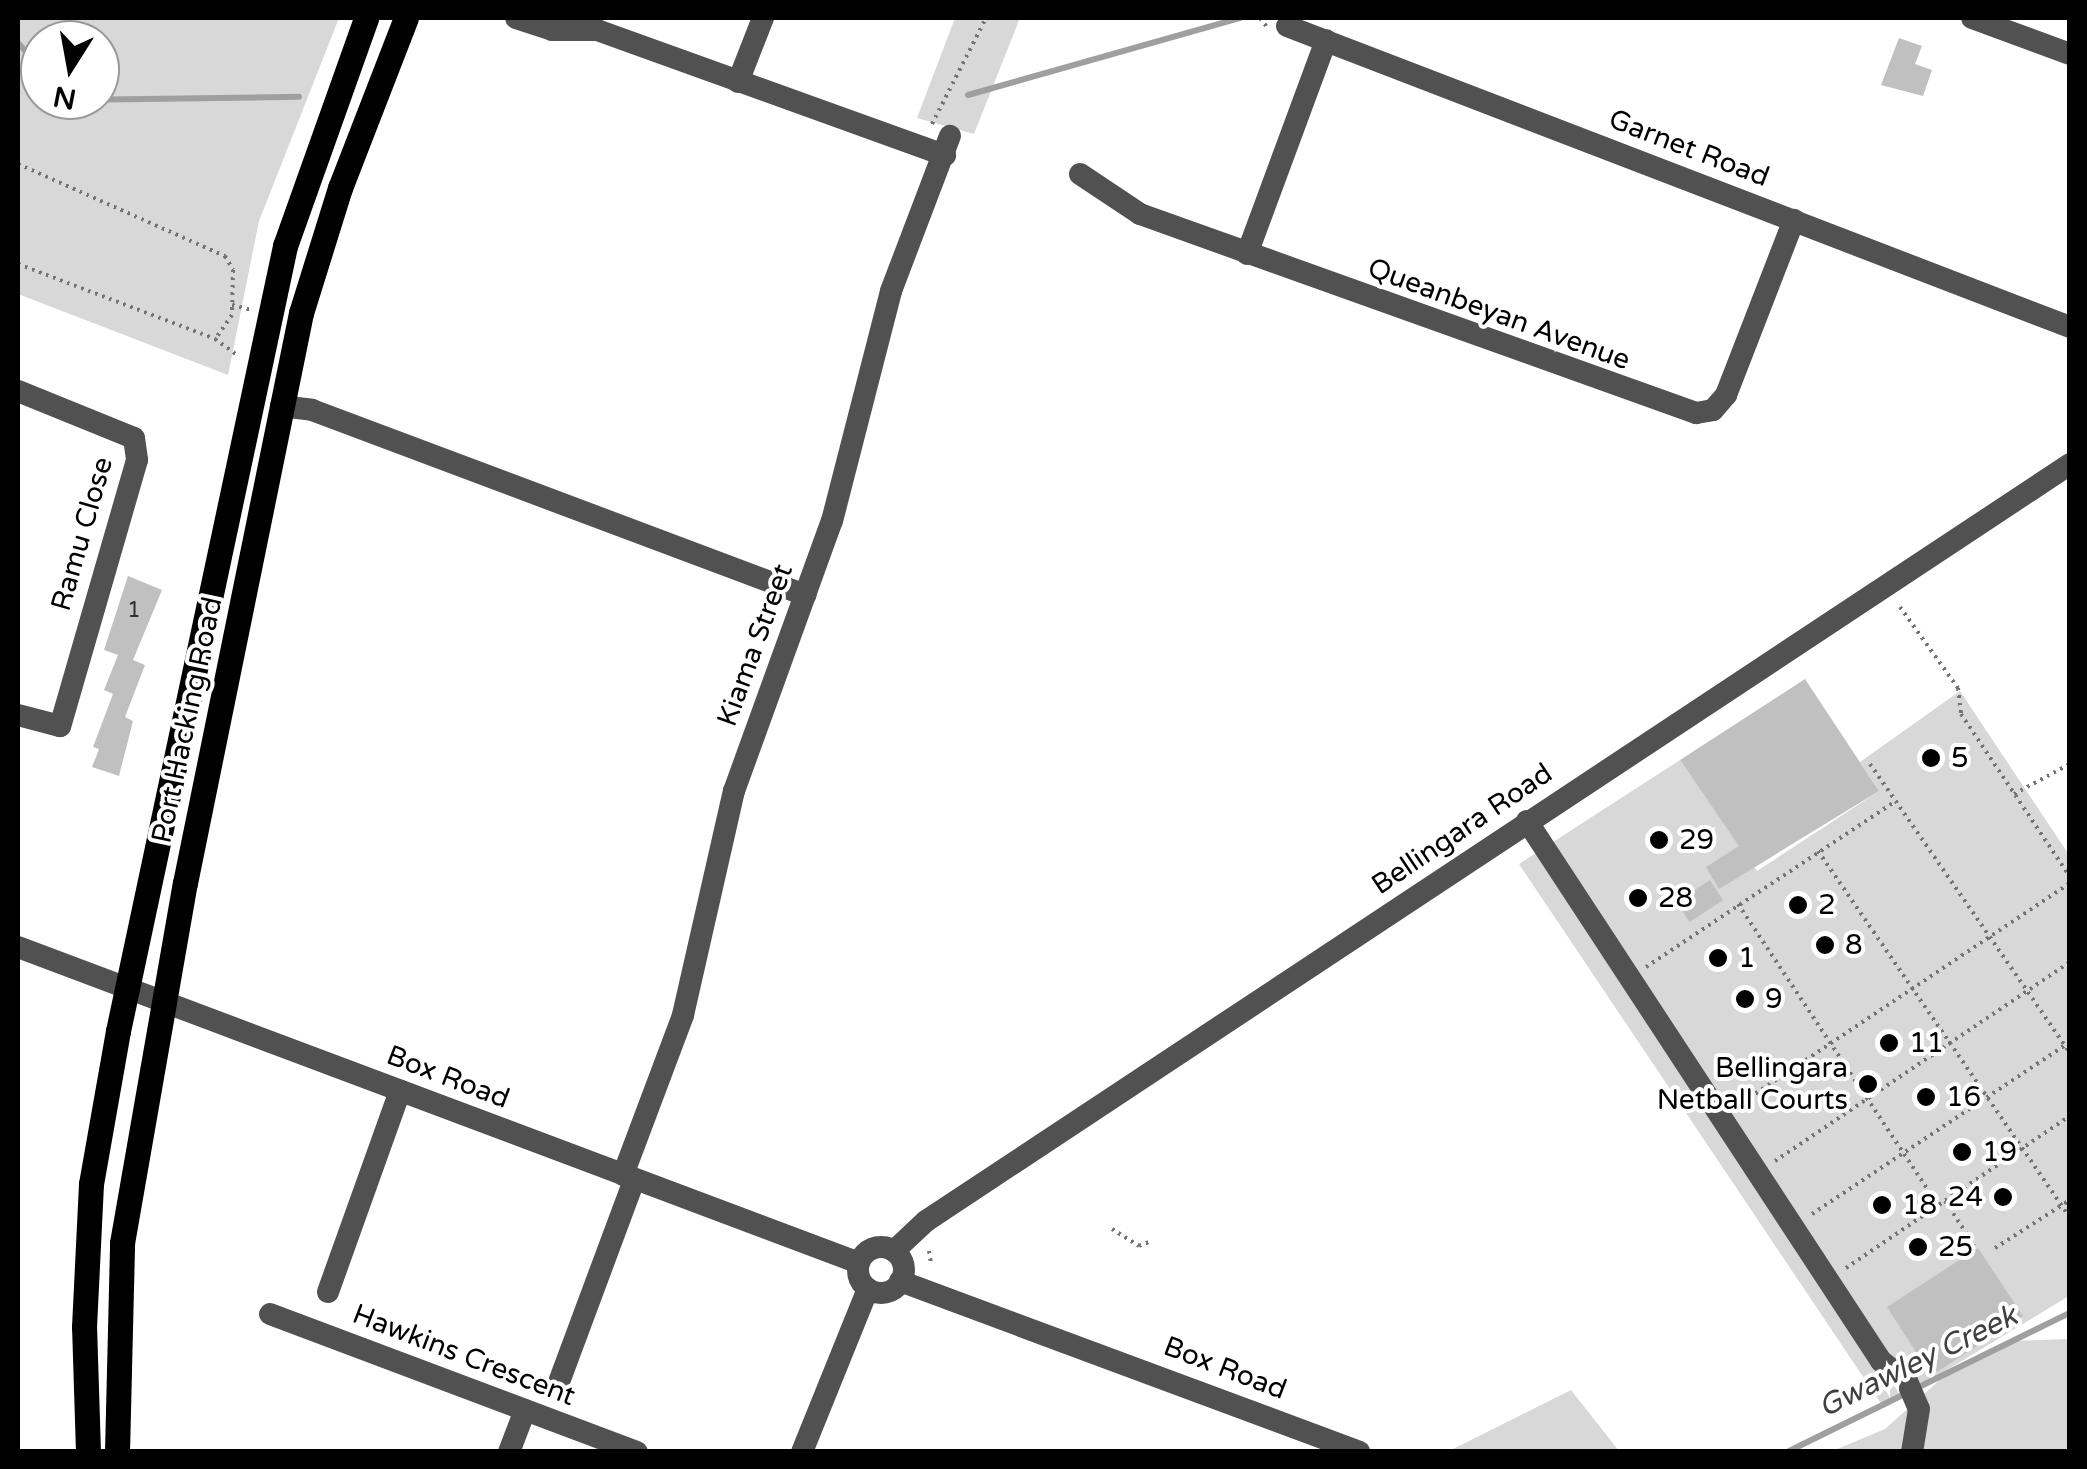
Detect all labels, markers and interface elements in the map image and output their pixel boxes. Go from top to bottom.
north arrow [20,20,120,120]
text: N [50,79,79,116]
street label: Garnet Road [1604,102,1774,194]
street label: Queanbeyan Avenue [1363,251,1635,377]
street label: Ramu Close [44,453,120,615]
street label: Kiama Street [710,559,800,731]
street label: Port Hacking Road [145,594,229,846]
house number: 1 [127,598,141,624]
place label: 5 [1951,741,1969,775]
marker: 5 [1920,747,1942,769]
street label: Bellingara Road [1365,756,1559,902]
place label: 29 [1679,823,1714,857]
marker: 29 [1648,829,1670,851]
place label: 28 [1658,881,1693,915]
marker: 28 [1627,887,1649,909]
place label: 2 [1818,888,1836,922]
marker: 2 [1787,894,1809,916]
place label: 8 [1845,928,1863,962]
marker: 8 [1814,934,1836,956]
place label: 1 [1738,941,1756,975]
marker: 1 [1707,947,1729,969]
place label: 9 [1765,982,1783,1016]
marker: 9 [1734,988,1756,1010]
place label: 11 [1909,1026,1944,1060]
marker: 11 [1878,1032,1900,1054]
street label: Box Road [382,1038,514,1116]
place label: Bellingara Netball Courts [1657,1051,1848,1117]
marker: Bellingara Netball Courts [1857,1073,1879,1095]
place label: 16 [1946,1080,1981,1114]
marker: 16 [1915,1086,1937,1108]
place label: 19 [1982,1135,2017,1169]
marker: 19 [1951,1141,1973,1163]
place label: 24 [1948,1180,1983,1214]
marker: 24 [1992,1186,2014,1208]
place label: 18 [1902,1188,1937,1222]
marker: 18 [1871,1194,1893,1216]
place label: 25 [1938,1230,1973,1264]
marker: 25 [1907,1236,1929,1258]
street label: Hawkins Crescent [348,1297,580,1413]
water label: Gwawley Creek [1813,1298,2023,1426]
street label: Box Road [1159,1329,1291,1407]

